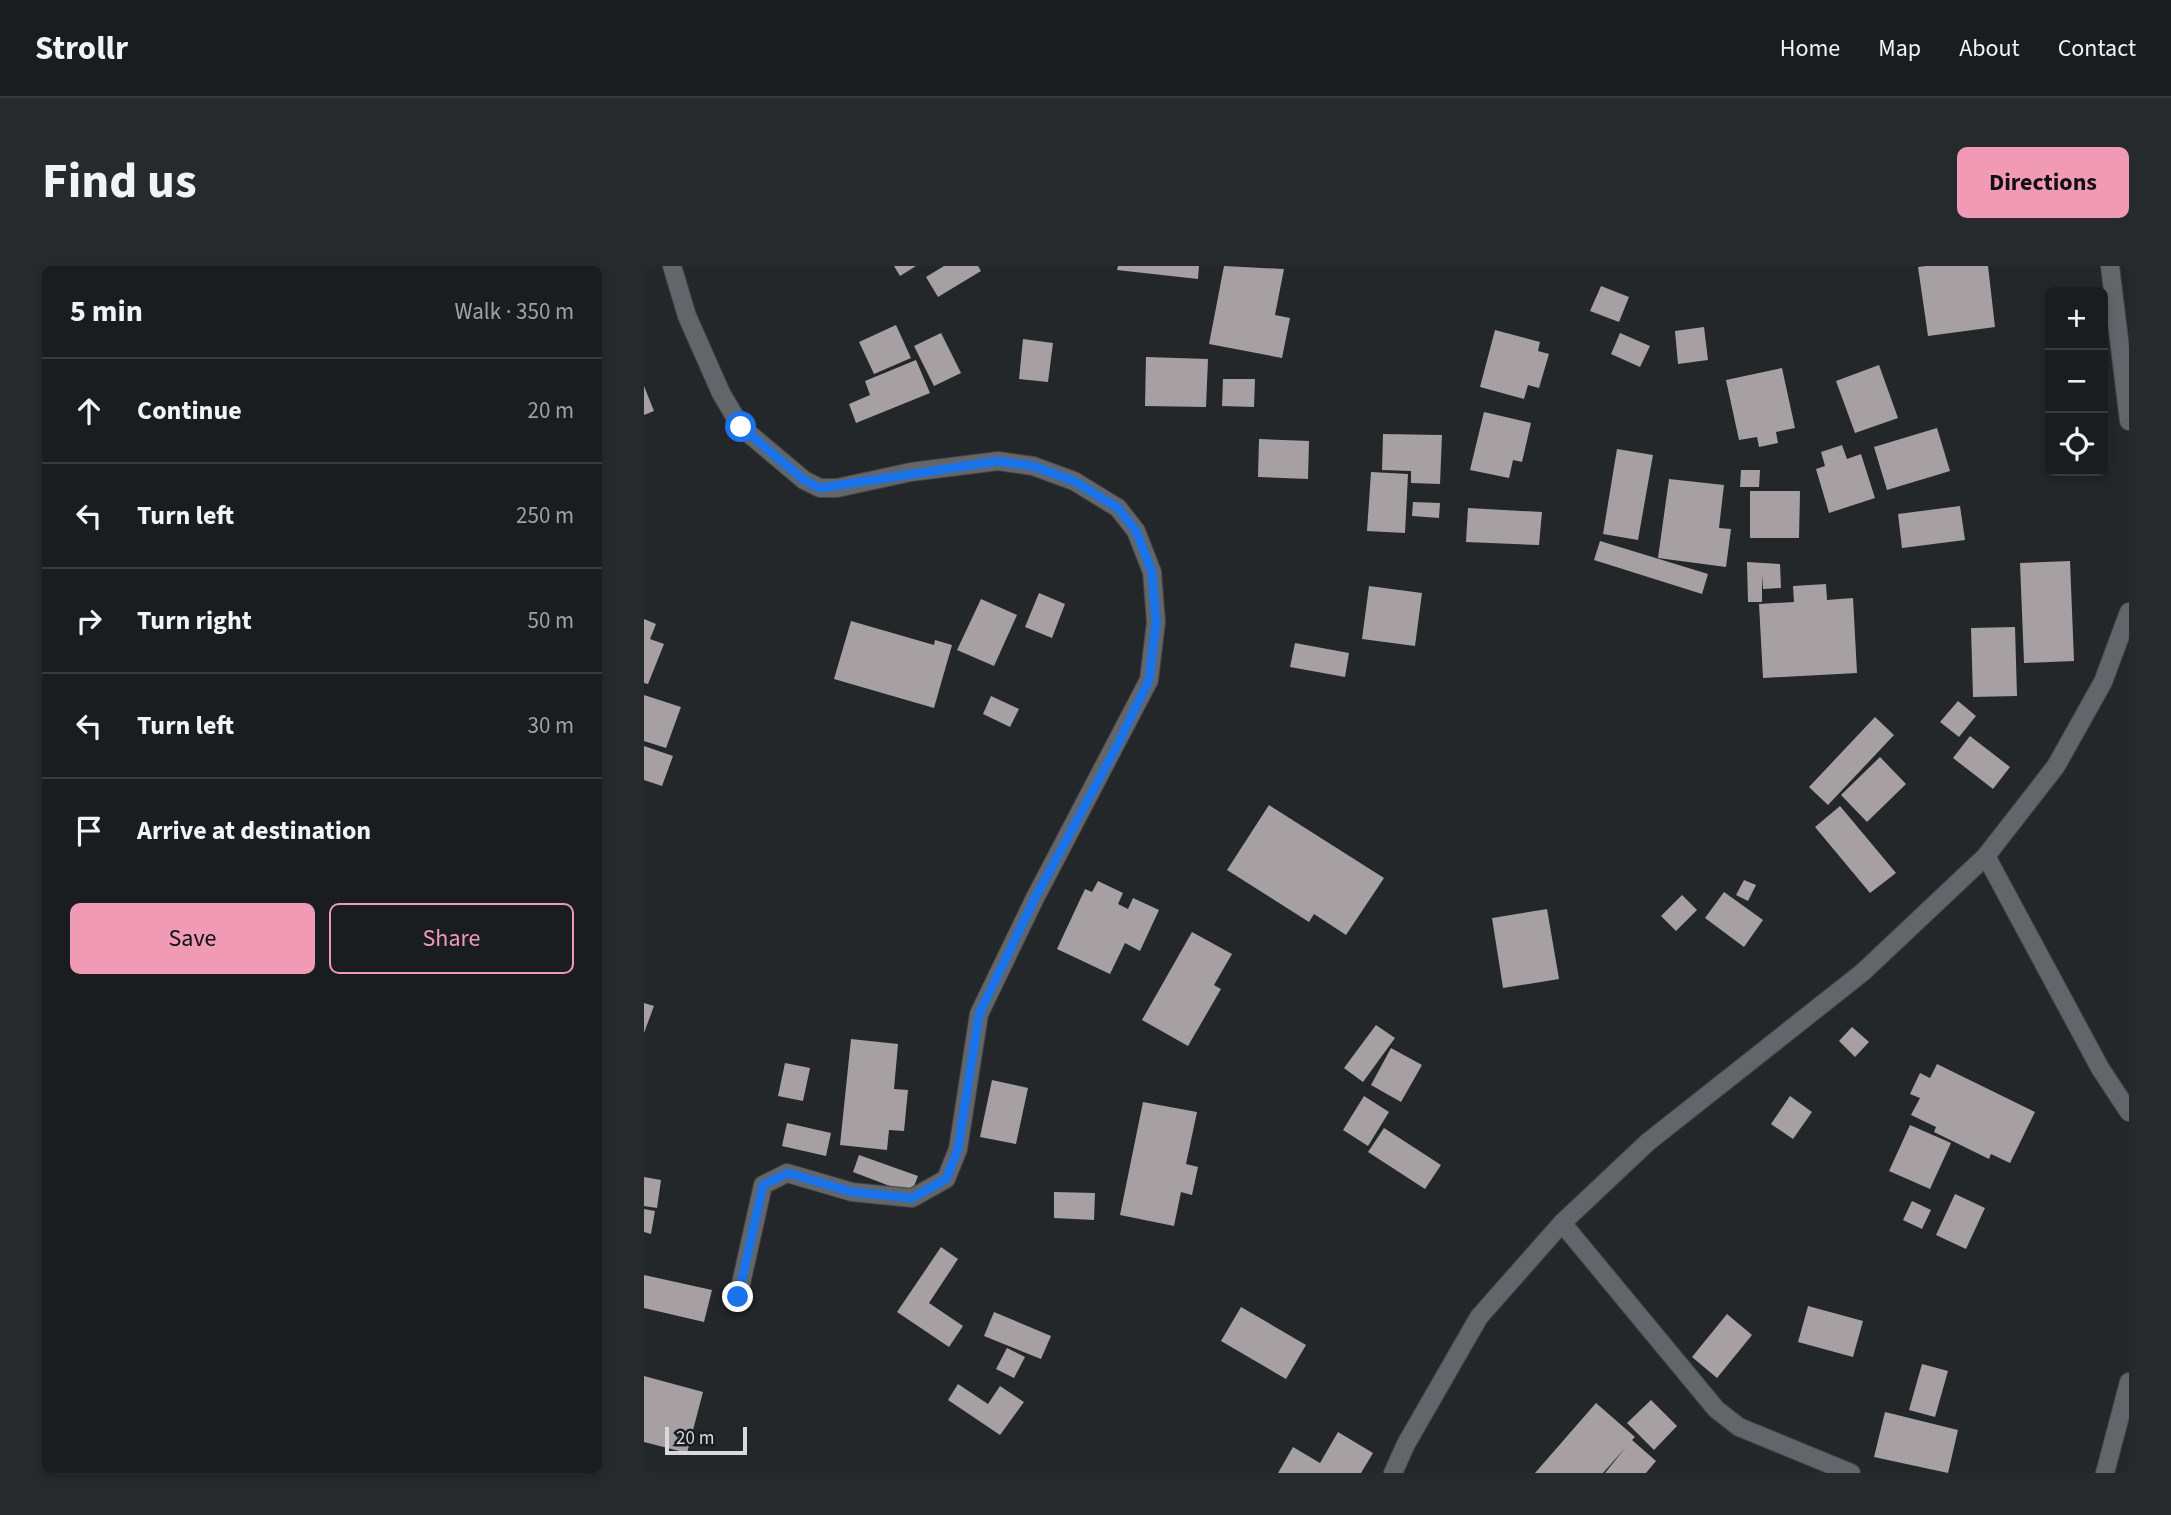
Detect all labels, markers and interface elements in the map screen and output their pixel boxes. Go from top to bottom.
text: Strollr [35,25,128,72]
text: Home [1780,31,1840,66]
text: Map [1878,31,1921,66]
text: About [1959,31,2020,66]
text: Contact [2058,31,2136,66]
text: Find us [42,147,197,217]
button: Directions [1957,147,2129,218]
map controls [2045,287,2108,476]
button: + [2045,287,2108,350]
text: 5 min [70,290,143,333]
text: Walk · 350 m [455,295,574,328]
button: − [2045,350,2108,413]
icon: ahead [70,392,108,430]
text: Continue [137,392,242,429]
text: 20 m [527,394,574,427]
route start [725,411,756,442]
button: locate [2045,413,2108,476]
icon: left [70,497,108,535]
text: Turn left [137,497,234,534]
text: 250 m [516,499,574,532]
icon: right [70,602,108,640]
text: Turn right [137,602,252,639]
text: 50 m [527,604,574,637]
icon: left [70,707,108,745]
text: Turn left [137,707,234,744]
text: 30 m [527,709,574,742]
icon: arrive [70,812,108,850]
text: Arrive at destination [137,812,371,849]
button: Save [70,903,315,974]
button: Share [329,903,574,974]
route end [722,1281,753,1312]
scale bar [665,1424,747,1456]
text: 20 m [676,1425,714,1452]

